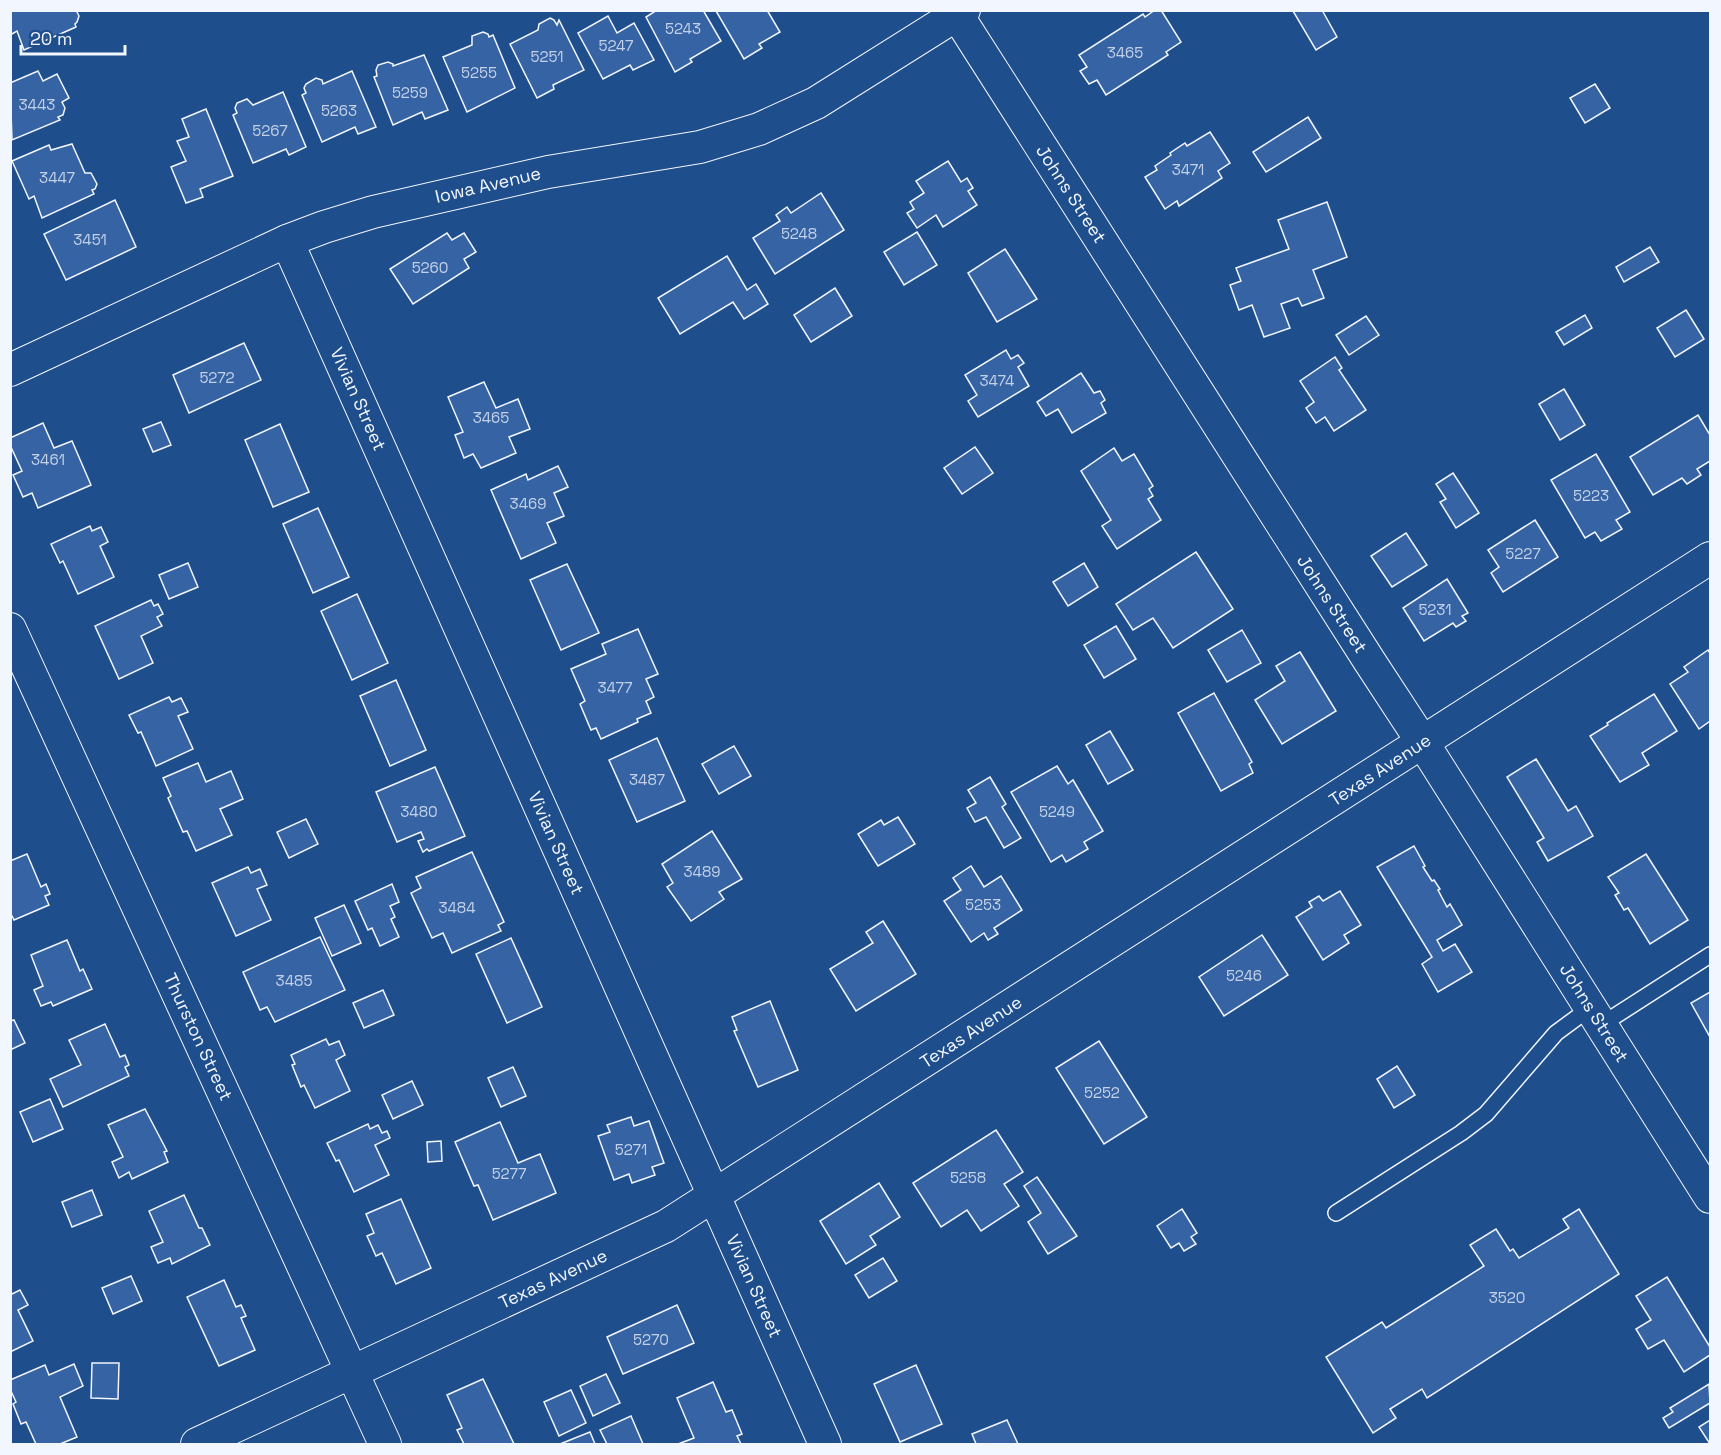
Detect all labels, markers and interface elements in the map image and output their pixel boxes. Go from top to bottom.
scale bar [21,18,124,56]
house number: 5243 [665,19,701,38]
text: 20 m [30,27,73,50]
house number: 5247 [599,36,633,55]
house number: 3465 [1107,43,1143,62]
house number: 5251 [531,47,563,66]
house number: 5255 [461,63,497,82]
house number: 5259 [392,83,428,102]
house number: 3443 [19,95,55,114]
house number: 5263 [321,101,357,120]
house number: 5267 [252,121,288,140]
street label: Johns Street [1031,140,1112,247]
house number: 3471 [1172,160,1204,179]
street label: Iowa Avenue [433,161,543,208]
house number: 3447 [39,168,75,187]
house number: 5248 [781,224,817,243]
house number: 3451 [73,230,107,249]
house number: 5260 [412,258,448,277]
street label: Vivian Street [325,344,391,454]
house number: 5272 [199,368,235,387]
house number: 3474 [980,371,1014,390]
house number: 3465 [473,408,509,427]
house number: 3461 [31,450,65,469]
house number: 5223 [1573,486,1609,505]
house number: 3469 [510,494,546,513]
house number: 5227 [1505,544,1541,563]
street label: Johns Street [1292,550,1373,657]
house number: 5231 [1419,600,1451,619]
house number: 3477 [598,678,632,697]
street label: Texas Avenue [1324,728,1435,811]
house number: 3487 [629,770,665,789]
street label: Vivian Street [523,788,589,898]
house number: 3480 [400,802,438,821]
house number: 5249 [1039,802,1075,821]
house number: 3489 [684,862,720,881]
house number: 5253 [965,895,1001,914]
house number: 3484 [438,898,476,917]
street label: Johns Street [1555,959,1634,1067]
house number: 5246 [1226,966,1262,985]
street label: Thurston Street [159,969,238,1104]
house number: 3485 [276,971,312,990]
street label: Texas Avenue [915,990,1026,1073]
house number: 5252 [1084,1083,1120,1102]
house number: 5271 [615,1140,647,1159]
house number: 5277 [492,1164,526,1183]
house number: 5258 [950,1168,986,1187]
street label: Vivian Street [721,1231,787,1341]
street label: Texas Avenue [495,1243,611,1314]
house number: 3520 [1489,1288,1525,1307]
house number: 5270 [633,1330,669,1349]

